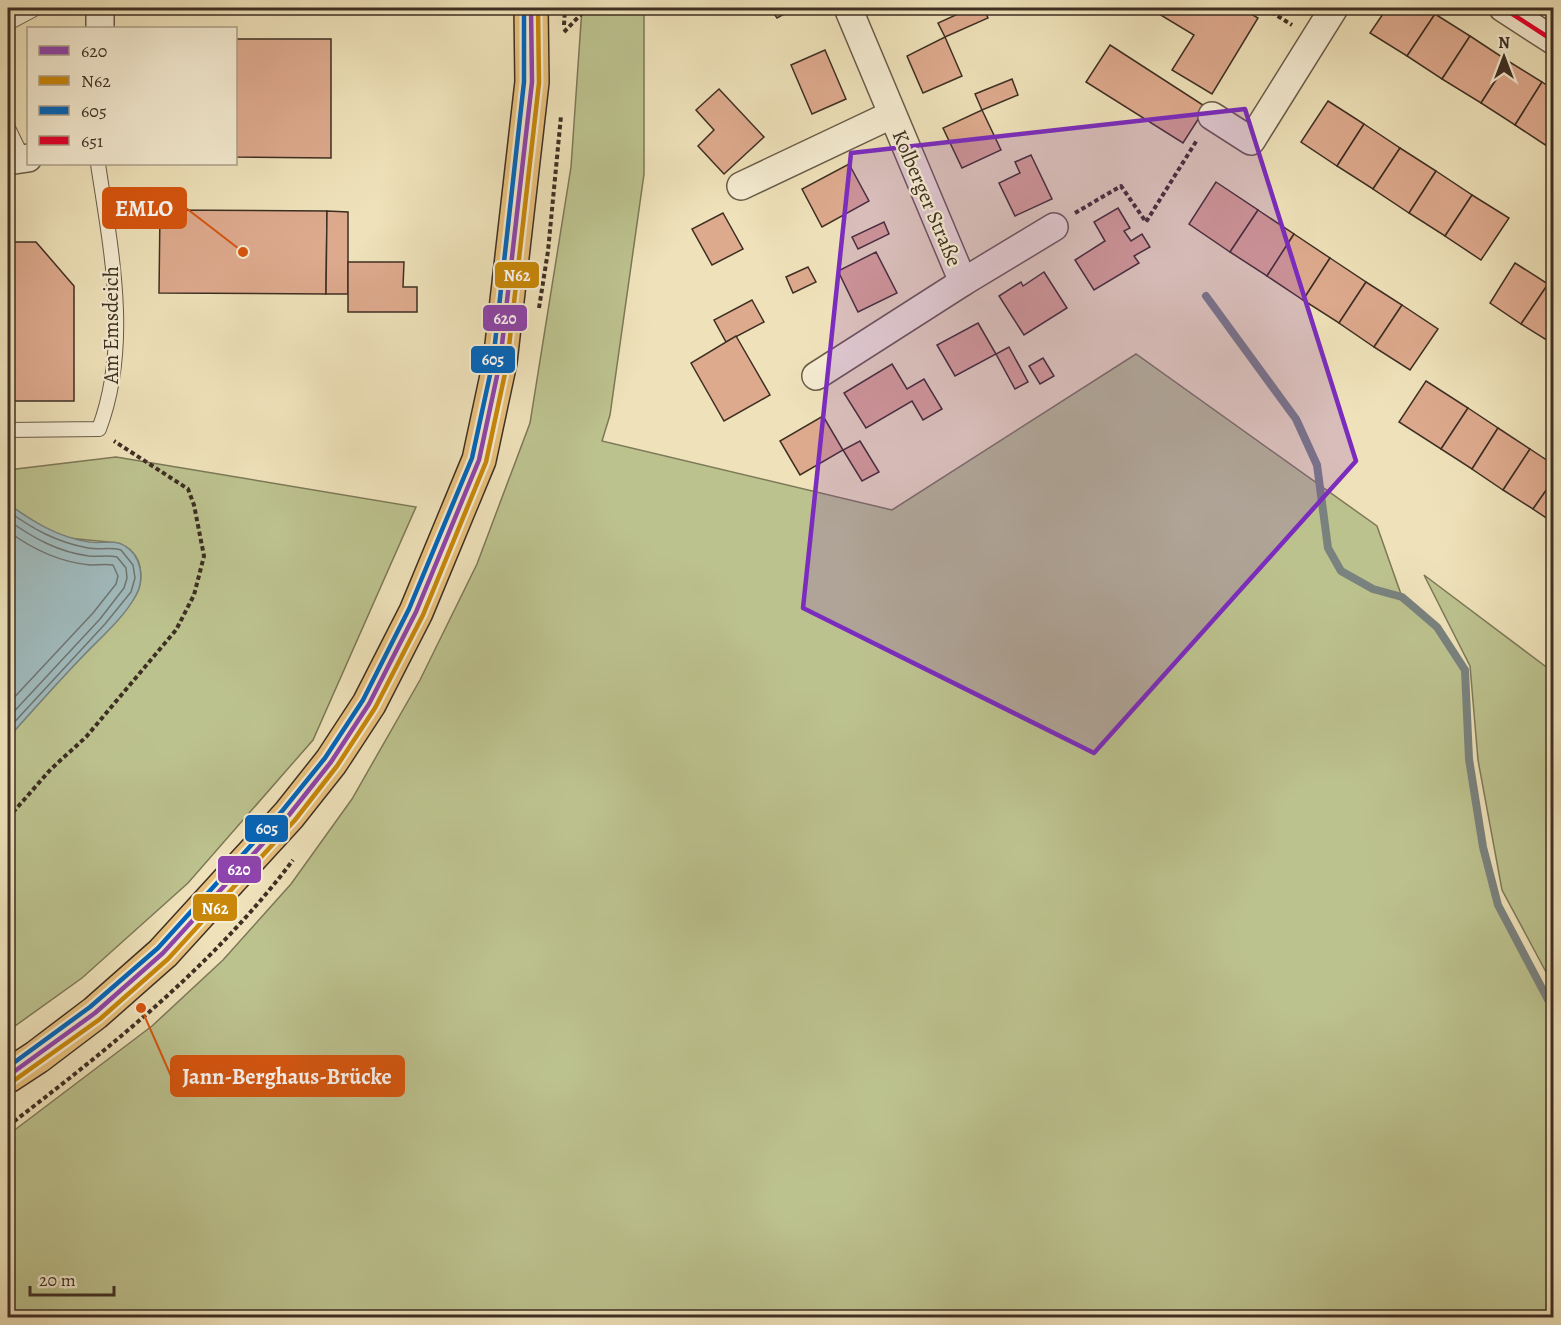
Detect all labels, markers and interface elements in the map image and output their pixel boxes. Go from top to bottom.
legend [27,27,237,165]
north arrow [1474,27,1534,87]
text: N [1498,32,1510,54]
text: 620 [81,39,107,63]
text: N62 [81,69,111,93]
text: 605 [81,99,107,123]
street label: Kolberger Straße [886,125,968,271]
text: 651 [81,129,103,153]
callout: EMLO [103,188,186,228]
text: EMLO [115,194,173,224]
line badge: N62 [494,261,540,289]
text: N62 [504,265,531,287]
street label: Am Emsdeich [97,266,125,385]
line badge: 620 [482,304,528,332]
text: 620 [493,308,517,330]
line badge: 605 [470,345,516,374]
text: 605 [482,349,504,371]
line badge: 605 [244,814,289,843]
text: 605 [256,818,278,840]
line badge: 620 [217,855,262,884]
text: 620 [227,859,251,881]
line badge: N62 [192,893,238,922]
text: N62 [202,898,229,920]
callout: Jann-Berghaus-Brücke [171,1056,404,1096]
text: Jann-Berghaus-Brücke [182,1062,392,1092]
scale bar [30,1259,114,1297]
text: 20 m [39,1268,76,1292]

